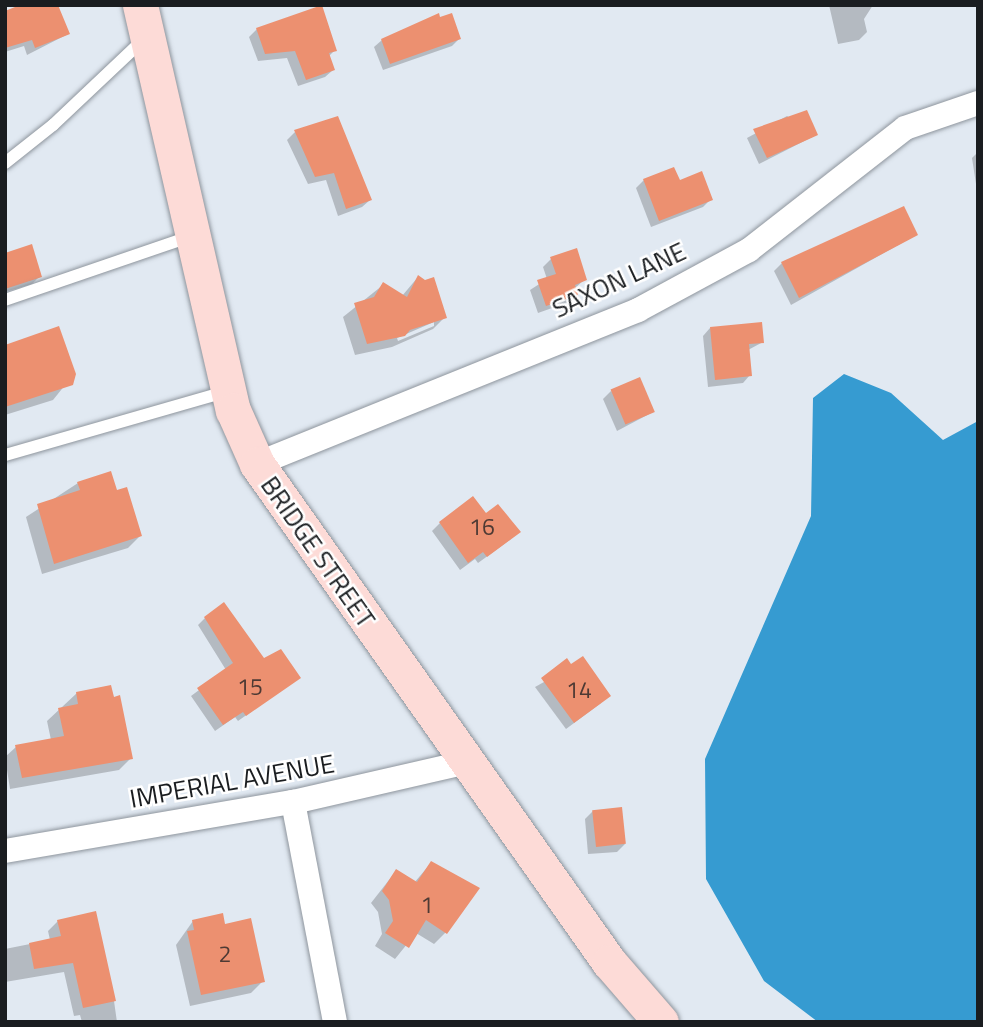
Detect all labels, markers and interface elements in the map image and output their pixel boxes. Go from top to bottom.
street label: SAXON LANE [547,235,691,325]
street label: BRIDGE STREET [254,470,382,634]
house number: 16 [469,513,495,541]
house number: 15 [237,673,263,701]
house number: 14 [566,676,592,704]
street label: IMPERIAL AVENUE [127,748,337,814]
house number: 1 [421,891,433,919]
house number: 2 [219,940,231,968]

